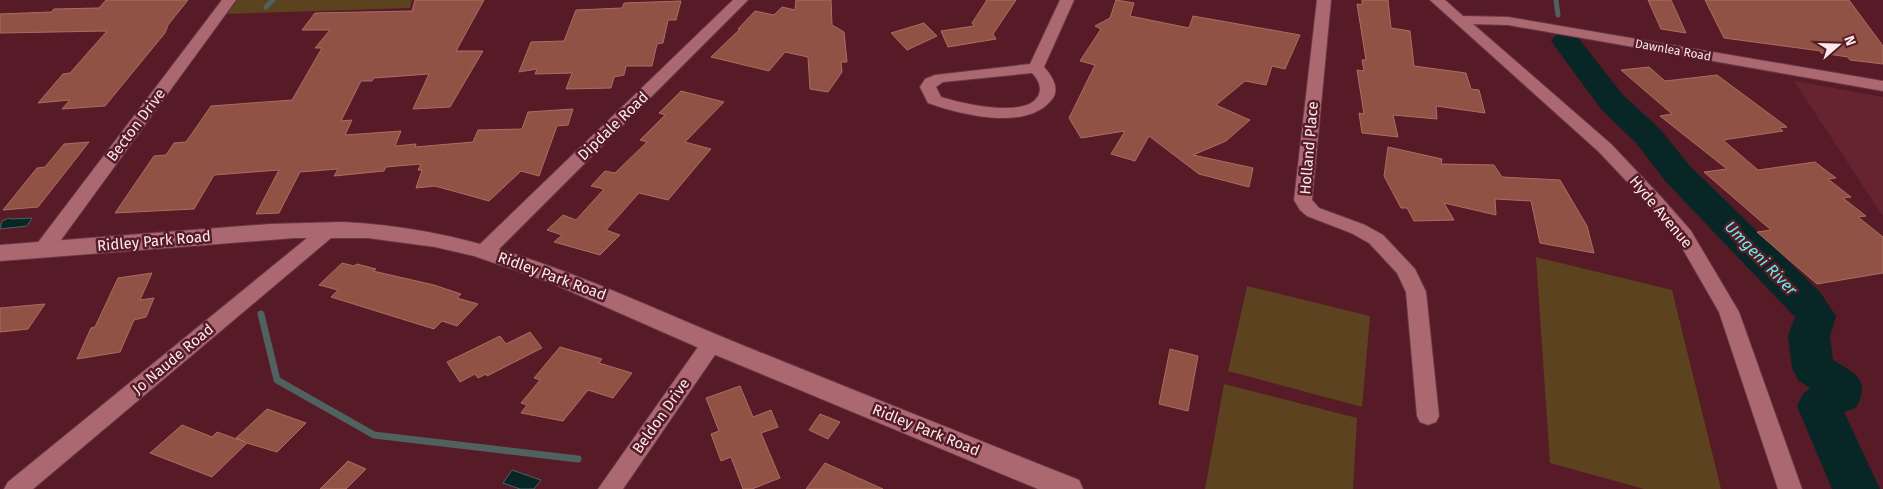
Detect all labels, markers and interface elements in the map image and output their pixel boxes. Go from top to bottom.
north arrow [1813,20,1863,70]
text: N [1840,33,1859,48]
street label: Dawnlea Road [1634,36,1712,64]
street label: Becton Drive [103,85,169,165]
street label: Dipdale Road [574,88,652,164]
street label: Holland Place [1296,101,1322,195]
street label: Hyde Avenue [1626,172,1696,252]
water label: Umgeni River [1721,217,1802,300]
street label: Ridley Park Road [96,227,212,255]
street label: Ridley Park Road [495,248,609,304]
street label: Jo Naude Road [129,320,217,398]
street label: Beldon Drive [629,375,693,457]
street label: Ridley Park Road [870,400,982,460]

